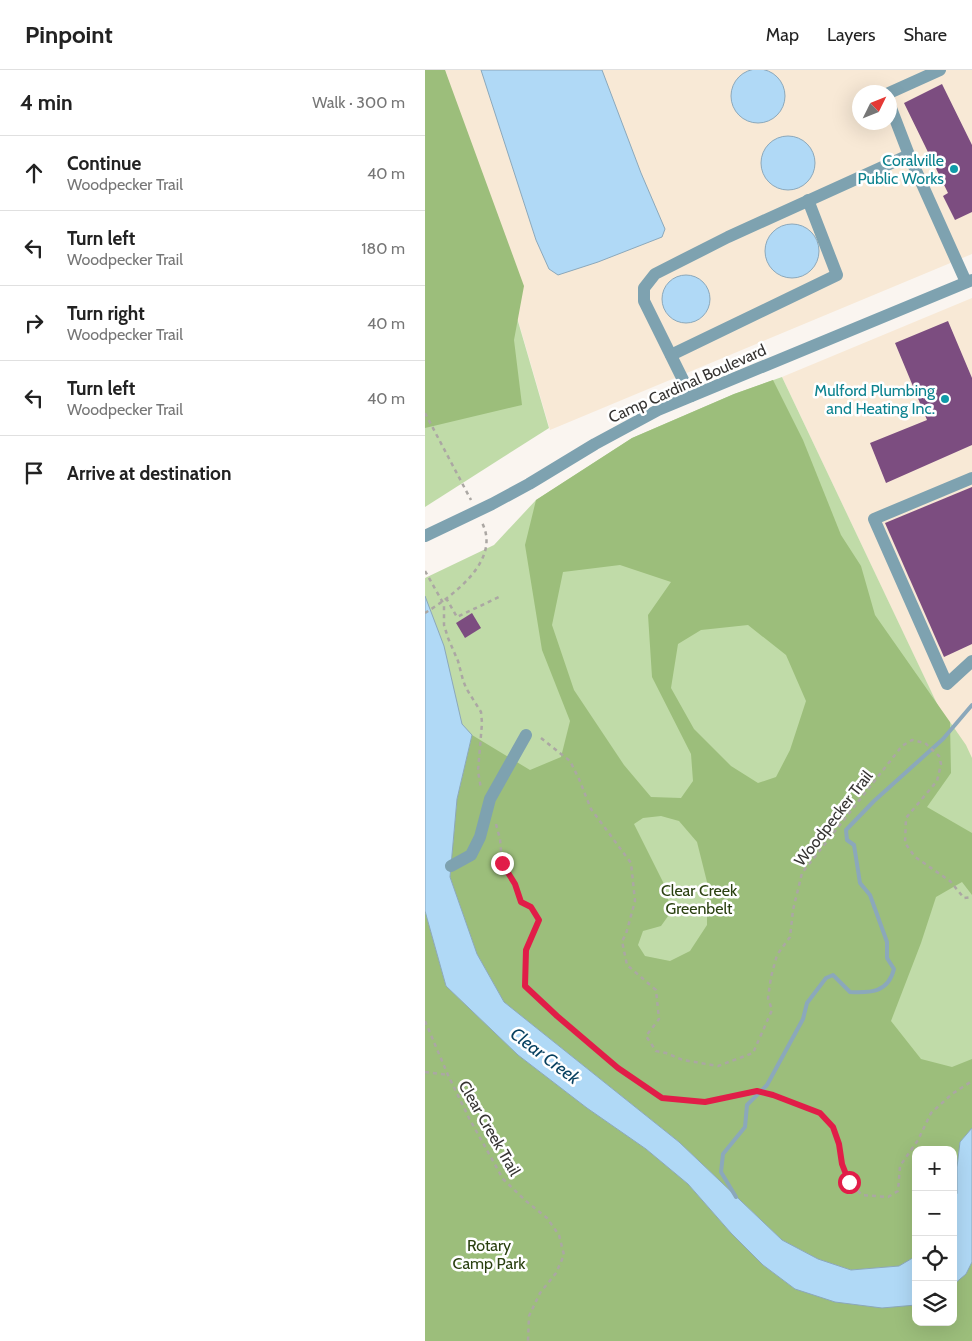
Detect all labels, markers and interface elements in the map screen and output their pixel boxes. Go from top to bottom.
text: Pinpoint [25,20,113,49]
text: Map [766,24,799,46]
text: Layers [827,24,876,46]
text: Share [904,24,947,46]
north arrow [852,85,897,130]
text: 4 min [20,90,73,115]
text: Walk · 300 m [312,93,405,112]
place label: Coralville Public Works [857,151,944,188]
text: Continue [67,152,141,175]
icon: ahead [20,159,48,187]
marker: Coralville Public Works [948,163,960,175]
text: 40 m [367,164,405,183]
text: Woodpecker Trail [67,175,183,194]
text: Turn left [67,227,135,250]
icon: left [20,234,48,262]
text: 180 m [361,239,405,258]
text: Woodpecker Trail [67,250,183,269]
text: Turn right [67,302,145,325]
icon: right [20,309,48,337]
text: 40 m [367,314,405,333]
text: Woodpecker Trail [67,325,183,344]
street label: Camp Cardinal Boulevard [605,340,769,427]
text: Turn left [67,377,135,400]
place label: Mulford Plumbing and Heating Inc. [814,381,936,418]
icon: left [20,384,48,412]
text: 40 m [367,389,405,408]
marker: Mulford Plumbing and Heating Inc. [939,393,951,405]
text: Woodpecker Trail [67,400,183,419]
icon: arrive [20,459,48,487]
text: Arrive at destination [67,462,231,485]
street label: Woodpecker Trail [790,767,877,870]
route end [491,852,514,875]
park label: Clear Creek Greenbelt [661,881,738,918]
water label: Clear Creek [506,1023,585,1090]
street label: Clear Creek Trail [455,1077,525,1179]
map controls [912,1146,957,1326]
button: + [912,1146,957,1191]
route start [838,1171,861,1194]
button: − [912,1191,957,1236]
park label: Rotary Camp Park [453,1236,526,1273]
button: locate [912,1236,957,1281]
button: layers [912,1281,957,1326]

